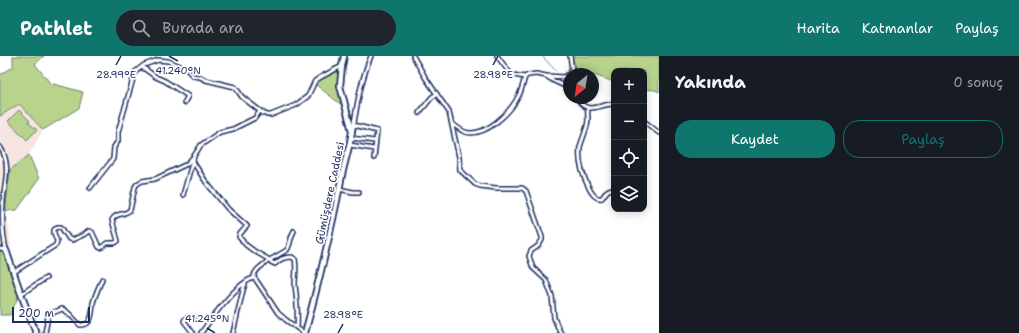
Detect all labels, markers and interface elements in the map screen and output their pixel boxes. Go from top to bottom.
search box [116,10,396,46]
text: Pathlet [20,16,92,41]
icon: search [130,17,152,39]
text: Burada ara [162,18,244,38]
text: Harita [797,19,840,37]
text: Katmanlar [862,19,933,37]
text: Paylaş [955,19,999,37]
text: 41.240°N [155,64,201,77]
text: 28.99°E [96,68,136,81]
text: 28.98°E [473,68,513,81]
north arrow [563,68,599,104]
map controls [611,68,647,212]
button: + [611,68,647,104]
text: Yakında [675,71,746,93]
text: 0 sonuç [954,74,1003,91]
button: − [611,104,647,140]
button: Kaydet [675,120,835,158]
button: Paylaş [843,120,1003,158]
street label: Gümüşdere Caddesi [312,140,348,246]
button: locate [611,140,647,176]
button: layers [611,176,647,212]
scale bar [12,305,90,324]
text: 200 m [18,306,54,321]
text: 28.98°E [323,308,363,321]
text: 41.245°N [185,312,229,325]

